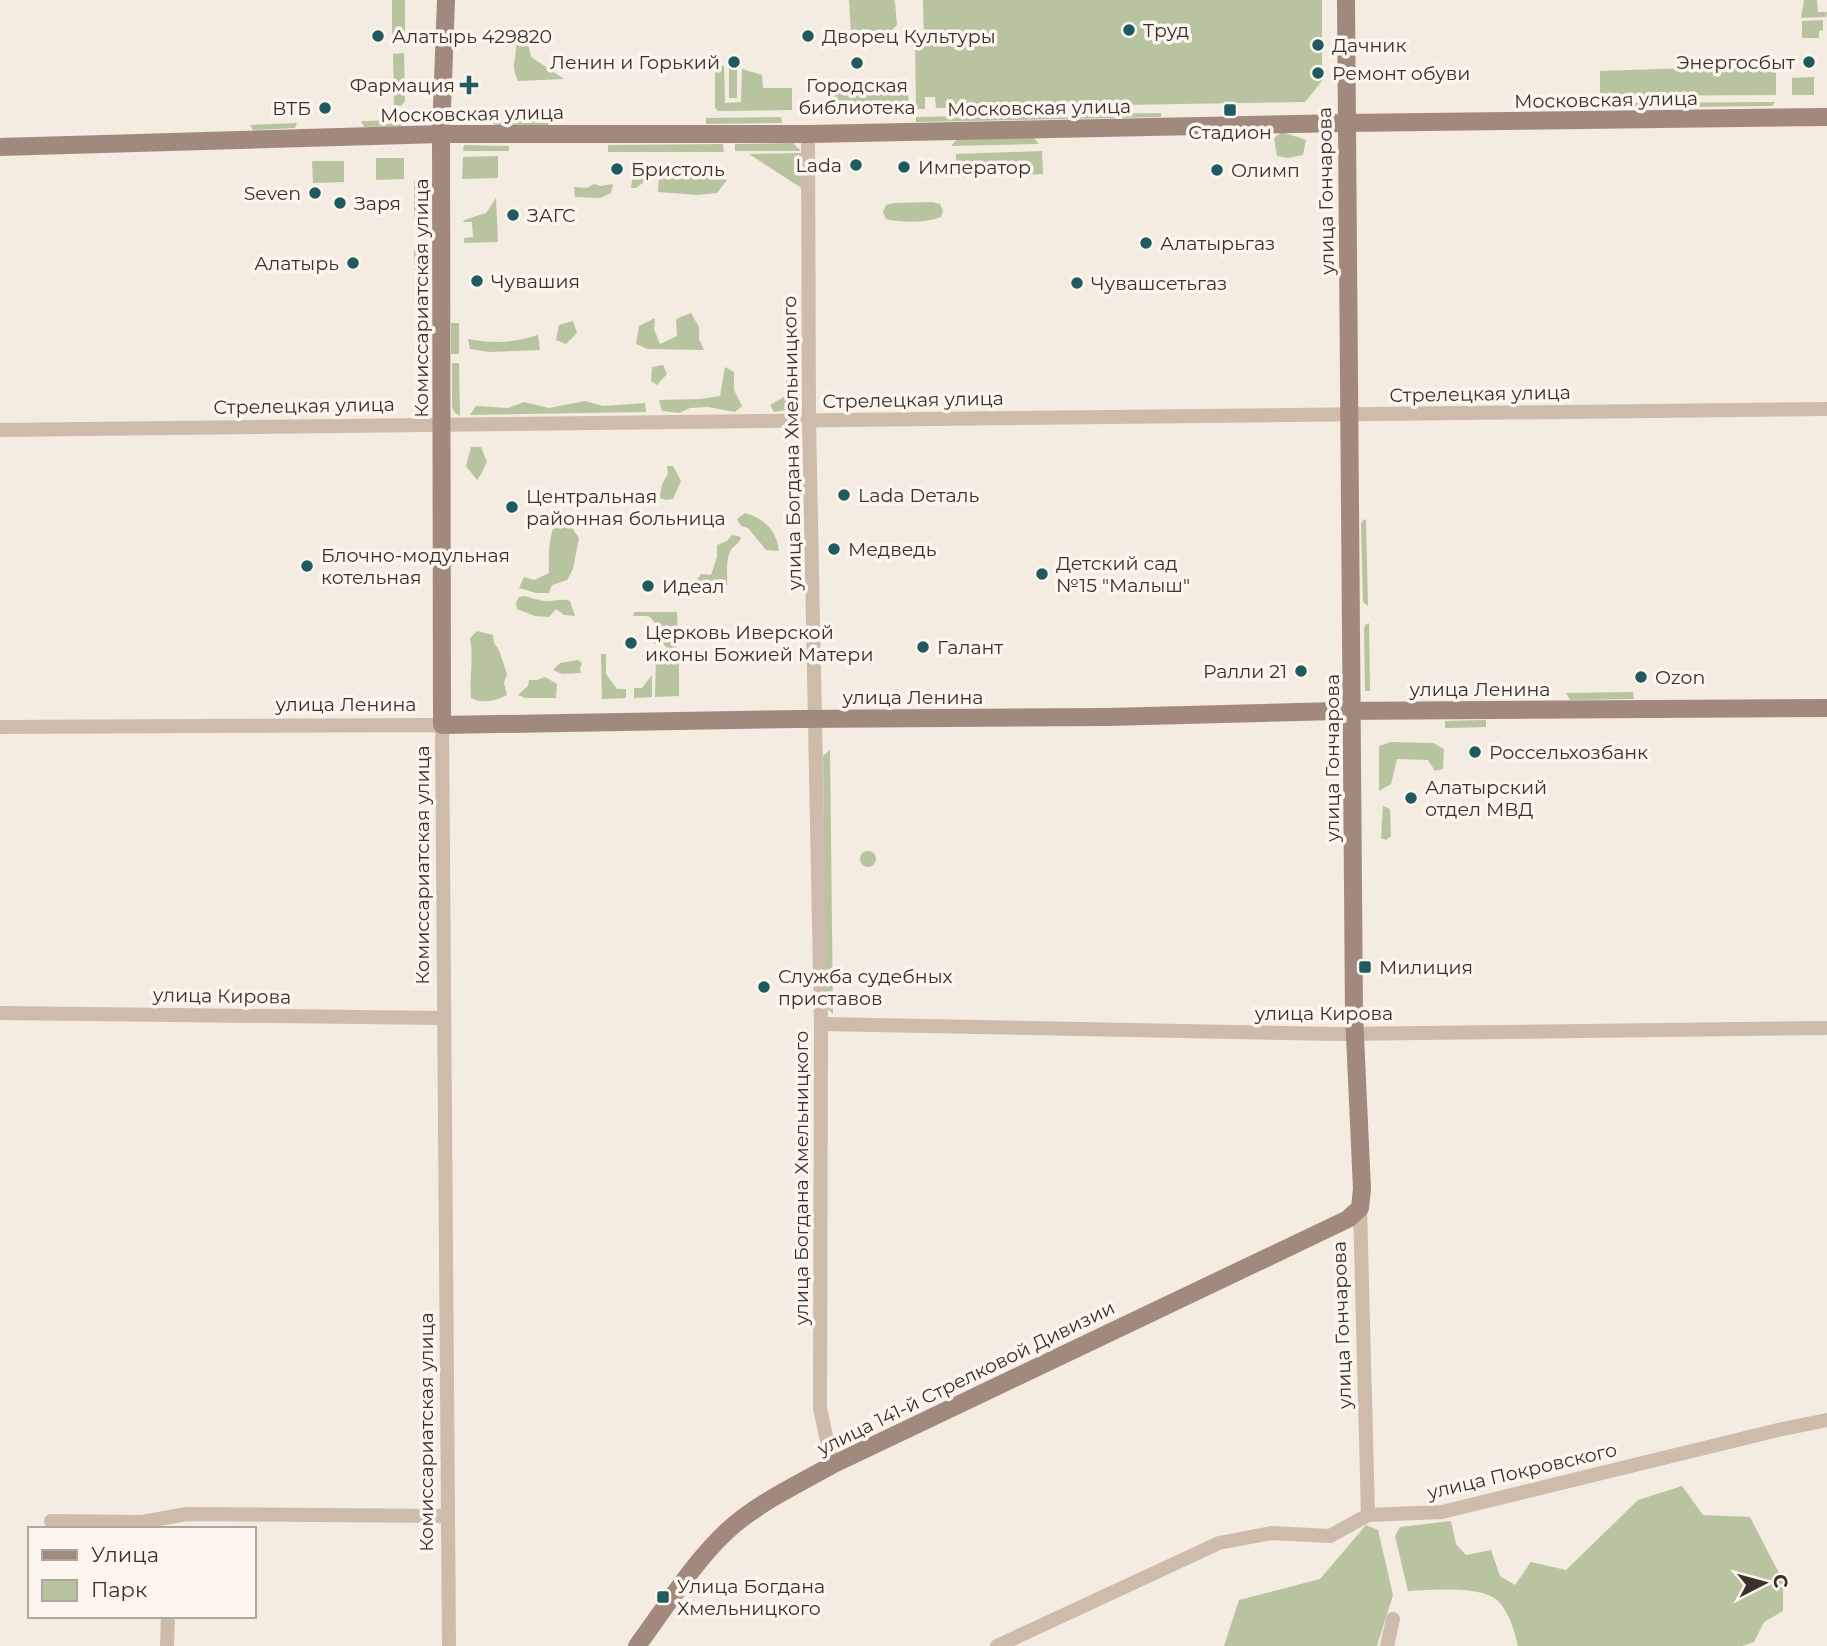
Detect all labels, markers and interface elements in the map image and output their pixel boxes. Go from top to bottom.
place label: Труд [1143,19,1189,42]
marker: Труд [1121,22,1137,38]
place label: Алатырь 429820 [392,25,552,48]
place label: Дворец Культуры [822,25,996,48]
marker: Алатырь 429820 [370,28,386,44]
marker: Дворец Культуры [800,28,816,44]
place label: Дачник [1332,34,1406,57]
marker: Дачник [1310,37,1326,53]
place label: Ленин и Горький [550,51,720,74]
place label: Энергосбыт [1676,51,1795,74]
marker: Ленин и Горький [726,54,742,70]
marker: Энергосбыт [1801,54,1817,70]
marker: Городская библиотека [849,55,865,71]
place label: Ремонт обуви [1332,62,1470,85]
marker: Ремонт обуви [1310,65,1326,81]
place label: Фармация [350,74,455,97]
place label: Городская библиотека [798,74,916,119]
marker: Фармация [461,77,477,93]
street label: Московская улица [1514,87,1698,113]
street label: Московская улица [947,95,1131,121]
place label: ВТБ [272,97,311,120]
marker: ВТБ [317,100,333,116]
street label: Московская улица [380,101,564,127]
marker: Стадион [1222,102,1238,118]
street label: улица Гончарова [1313,107,1339,276]
place label: Стадион [1188,121,1272,144]
place label: Lada [796,154,842,177]
place label: Император [918,156,1031,179]
marker: Lada [848,157,864,173]
place label: Бристоль [631,158,725,181]
marker: Император [896,159,912,175]
place label: Олимп [1231,159,1300,182]
marker: Бристоль [609,161,625,177]
marker: Олимп [1209,162,1225,178]
street label: Комиссариатская улица [410,178,433,418]
place label: Seven [244,182,301,205]
marker: Seven [307,185,323,201]
place label: Заря [354,192,401,215]
marker: Заря [332,195,348,211]
place label: ЗАГС [527,204,576,227]
marker: ЗАГС [505,207,521,223]
place label: Алатырьгаз [1160,232,1275,255]
marker: Алатырьгаз [1138,235,1154,251]
place label: Алатырь [254,252,339,275]
marker: Алатырь [345,255,361,271]
place label: Чувашия [491,270,580,293]
place label: Чувашсетьгаз [1091,272,1227,295]
marker: Чувашия [469,273,485,289]
marker: Чувашсетьгаз [1069,275,1085,291]
street label: улица Богдана Хмельницкого [778,295,806,592]
street label: Стрелецкая улица [1389,381,1571,407]
street label: Стрелецкая улица [822,387,1004,413]
street label: Стрелецкая улица [213,393,395,419]
place label: Lada Dеталь [858,484,980,507]
place label: Центральная районная больница [526,485,726,530]
marker: Lada Dеталь [836,487,852,503]
marker: Центральная районная больница [504,499,520,515]
place label: Медведь [848,538,937,561]
marker: Медведь [826,541,842,557]
place label: Блочно-модульная котельная [321,544,510,589]
place label: Детский сад №15 "Малыш" [1056,552,1190,597]
marker: Блочно-модульная котельная [299,558,315,574]
marker: Детский сад №15 "Малыш" [1034,566,1050,582]
place label: Идеал [662,575,725,598]
marker: Идеал [640,578,656,594]
place label: Церковь Иверской иконы Божией Матери [645,621,873,666]
marker: Церковь Иверской иконы Божией Матери [623,635,639,651]
place label: Галант [937,636,1003,659]
marker: Галант [915,639,931,655]
place label: Ралли 21 [1203,660,1287,683]
marker: Ралли 21 [1293,663,1309,679]
place label: Ozon [1655,666,1705,689]
marker: Ozon [1633,669,1649,685]
street label: улица Гончарова [1321,674,1344,843]
street label: улица Ленина [1409,678,1550,701]
street label: улица Ленина [842,686,983,709]
street label: улица Ленина [275,693,416,716]
place label: Россельхозбанк [1489,741,1648,764]
marker: Россельхозбанк [1467,744,1483,760]
street label: Комиссариатская улица [411,745,434,985]
place label: Алатырский отдел МВД [1425,776,1547,821]
marker: Алатырский отдел МВД [1403,790,1419,806]
place label: Милиция [1379,956,1473,979]
marker: Милиция [1357,959,1373,975]
place label: Служба судебных приставов [778,965,953,1010]
marker: Служба судебных приставов [756,979,772,995]
street label: улица Кирова [152,983,291,1009]
street label: улица Кирова [1254,1002,1393,1025]
street label: улица Богдана Хмельницкого [790,1031,813,1326]
street label: улица Гончарова [1328,1241,1356,1410]
street label: улица 141-й Стрелковой Дивизии [813,1296,1118,1461]
street label: Комиссариатская улица [415,1312,438,1552]
street label: улица Покровского [1424,1438,1619,1504]
legend [28,1527,256,1618]
text: Улица [91,1542,159,1567]
north arrow [1729,1548,1799,1618]
text: С [1768,1573,1793,1590]
place label: Улица Богдана Хмельницкого [677,1575,825,1620]
text: Парк [91,1577,147,1602]
marker: Улица Богдана Хмельницкого [655,1589,671,1605]

